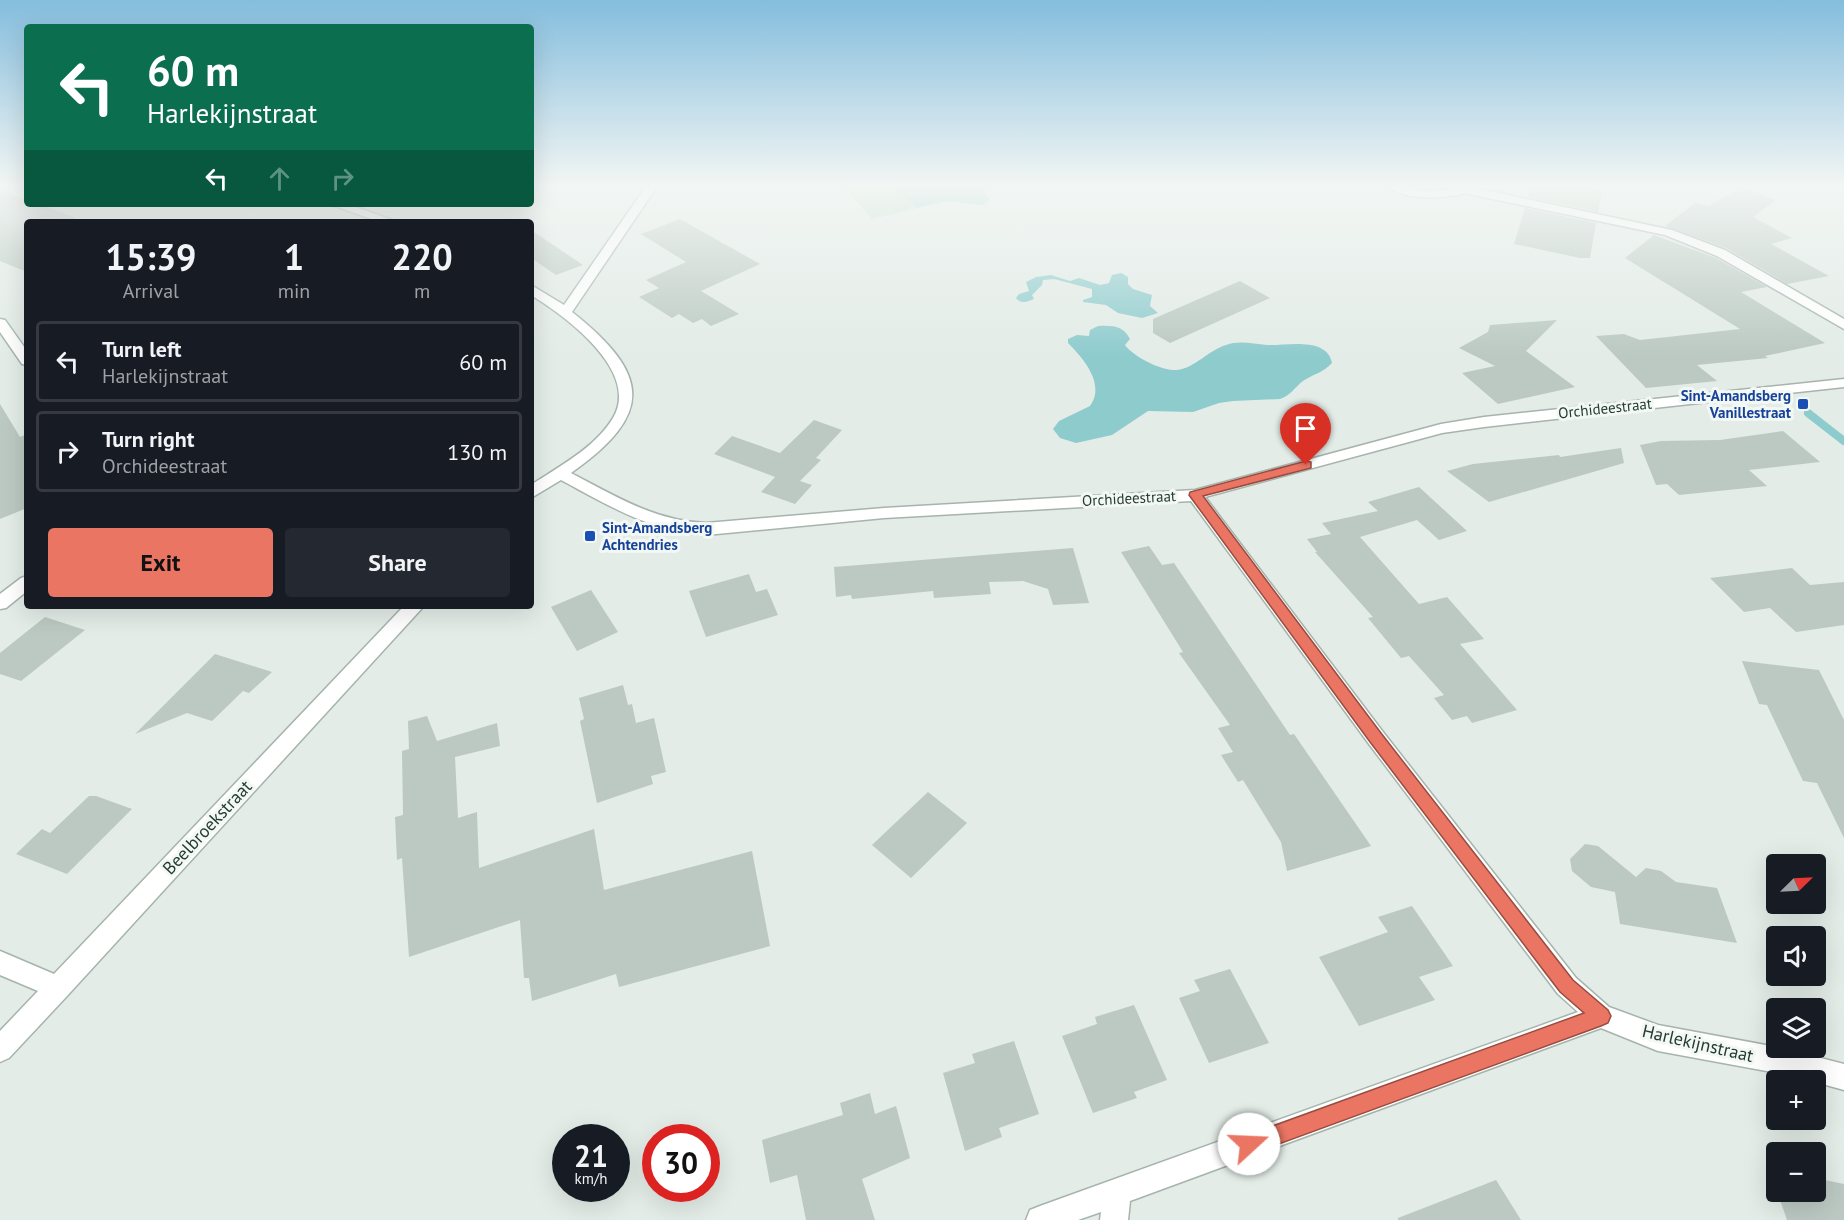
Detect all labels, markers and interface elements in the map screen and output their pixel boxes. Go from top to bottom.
text: 60 m [147,43,239,98]
icon: left [48,48,126,126]
text: Harlekijnstraat [147,96,317,130]
icon: left [200,162,233,195]
icon: ahead [263,162,296,195]
icon: right [326,162,359,195]
text: 15:39 [105,233,197,280]
text: 1 [284,233,304,280]
text: 220 [392,233,453,280]
text: Arrival [123,278,179,304]
text: min [278,278,310,304]
text: m [414,278,430,304]
text: Turn left [102,335,182,363]
icon: left [51,345,84,378]
text: 60 m [459,348,507,376]
text: Harlekijnstraat [102,363,228,389]
place label: Sint-Amandsberg Vanillestraat [1681,386,1792,422]
street label: Orchideestraat [1557,394,1653,422]
marker: Sint-Amandsberg Vanillestraat [1796,397,1810,411]
pin [1280,403,1331,465]
icon: arrive [1289,412,1322,445]
text: Turn right [102,425,194,453]
icon: right [51,435,84,468]
text: 130 m [447,438,507,466]
text: Orchideestraat [102,453,227,479]
street label: Orchideestraat [1082,486,1176,510]
place label: Sint-Amandsberg Achtendries [602,518,712,554]
button: Exit [48,528,273,597]
button: Share [285,528,510,597]
marker: Sint-Amandsberg Achtendries [583,529,597,543]
street label: Beelbroekstraat [157,775,257,879]
north arrow [1766,854,1826,914]
map controls [1766,854,1826,1202]
button: sound [1766,926,1826,986]
button: layers [1766,998,1826,1058]
street label: Harlekijnstraat [1640,1019,1756,1067]
button: + [1766,1070,1826,1130]
position arrow [1217,1112,1281,1176]
speed limit sign: 30 [642,1124,720,1202]
text: 21 [574,1136,608,1175]
button: − [1766,1142,1826,1202]
text: km/h [575,1169,607,1188]

